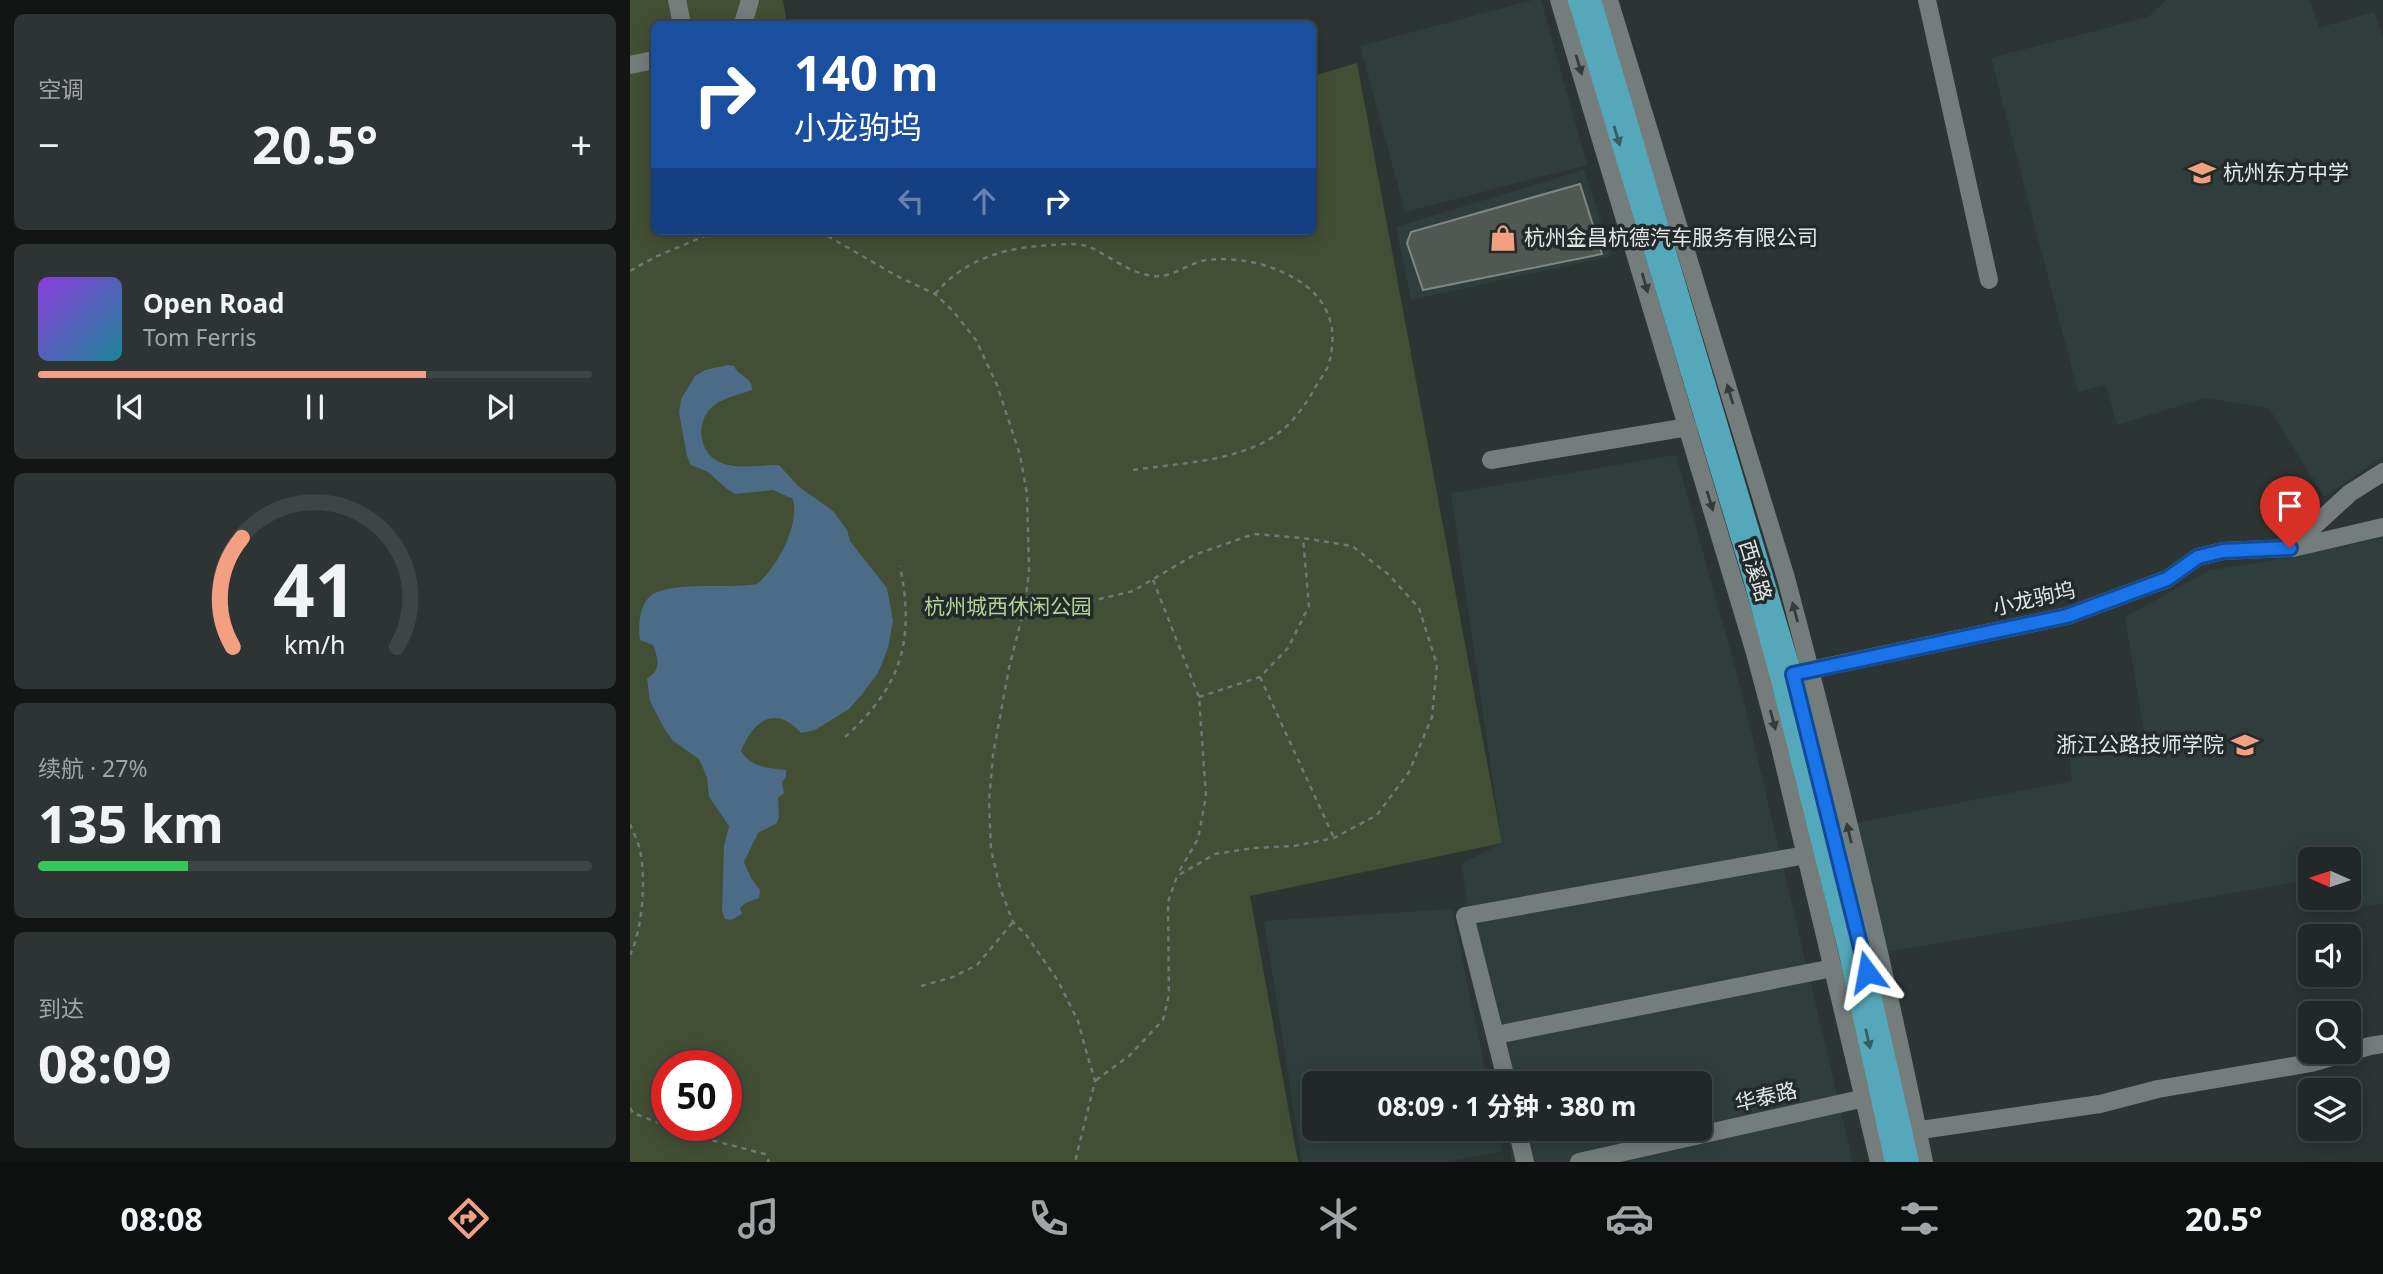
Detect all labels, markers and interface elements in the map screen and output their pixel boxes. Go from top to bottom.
text: 140 m [794,39,939,105]
icon: right [679,49,770,140]
one-way arrow [1575,55,1585,76]
text: 空调 [38,73,84,105]
text: 小龙驹坞 [794,105,922,148]
text: 20.5° [252,108,378,179]
text: − [38,118,60,170]
text: + [570,118,592,170]
one-way arrow [1613,125,1623,146]
school or university icon: 杭州东方中学 [2187,158,2217,188]
place label: 杭州东方中学 [2223,158,2349,186]
icon: left [892,182,930,220]
icon: ahead [965,182,1003,220]
icon: right [1038,182,1076,220]
shop icon: 杭州金昌杭德汽车服务有限公司 [1488,223,1518,253]
place label: 杭州金昌杭德汽车服务有限公司 [1524,223,1818,251]
one-way arrow [1640,273,1650,294]
text: Open Road [143,285,285,321]
text: Tom Ferris [143,321,256,353]
one-way arrow [1724,383,1735,404]
icon: previous [111,388,149,426]
icon: pause [296,388,334,426]
icon: next [481,388,519,426]
pin [2260,476,2320,548]
icon: arrive [2271,487,2309,525]
one-way arrow [1706,491,1716,512]
street label: 西溪路 [1733,536,1779,605]
text: 41 [273,539,357,638]
street label: 小龙驹坞 [1990,575,2078,621]
park label: 杭州城西休闲公园 [924,592,1092,620]
one-way arrow [1789,601,1800,623]
text: km/h [284,627,346,661]
one-way arrow [1768,709,1779,731]
place label: 浙江公路技师学院 [2056,730,2224,758]
school or university icon: 浙江公路技师学院 [2230,730,2260,760]
text: 续航 · 27% [38,752,148,784]
text: 135 km [38,787,224,858]
one-way arrow [1844,821,1855,843]
north arrow [2298,847,2361,910]
map controls [2298,847,2361,1141]
button: sound [2298,924,2361,987]
position arrow [1830,935,1904,1009]
text: 到达 [38,992,84,1024]
button: search [2298,1001,2361,1064]
text: 08:09 [38,1027,172,1098]
one-way arrow [1862,1028,1873,1050]
speed limit sign: 50 [651,1050,742,1141]
street label: 华泰路 [1732,1075,1800,1117]
button: layers [2298,1078,2361,1141]
text: 08:09 · 1 分钟 · 380 m [1378,1088,1636,1124]
icon: directions [444,1194,493,1243]
icon: music [734,1194,783,1243]
icon: phone [1024,1194,1073,1243]
icon: climate [1314,1194,1363,1243]
icon: car [1605,1194,1654,1243]
icon: filters [1895,1194,1944,1243]
text: 08:08 [121,1197,203,1240]
text: 20.5° [2185,1197,2262,1240]

